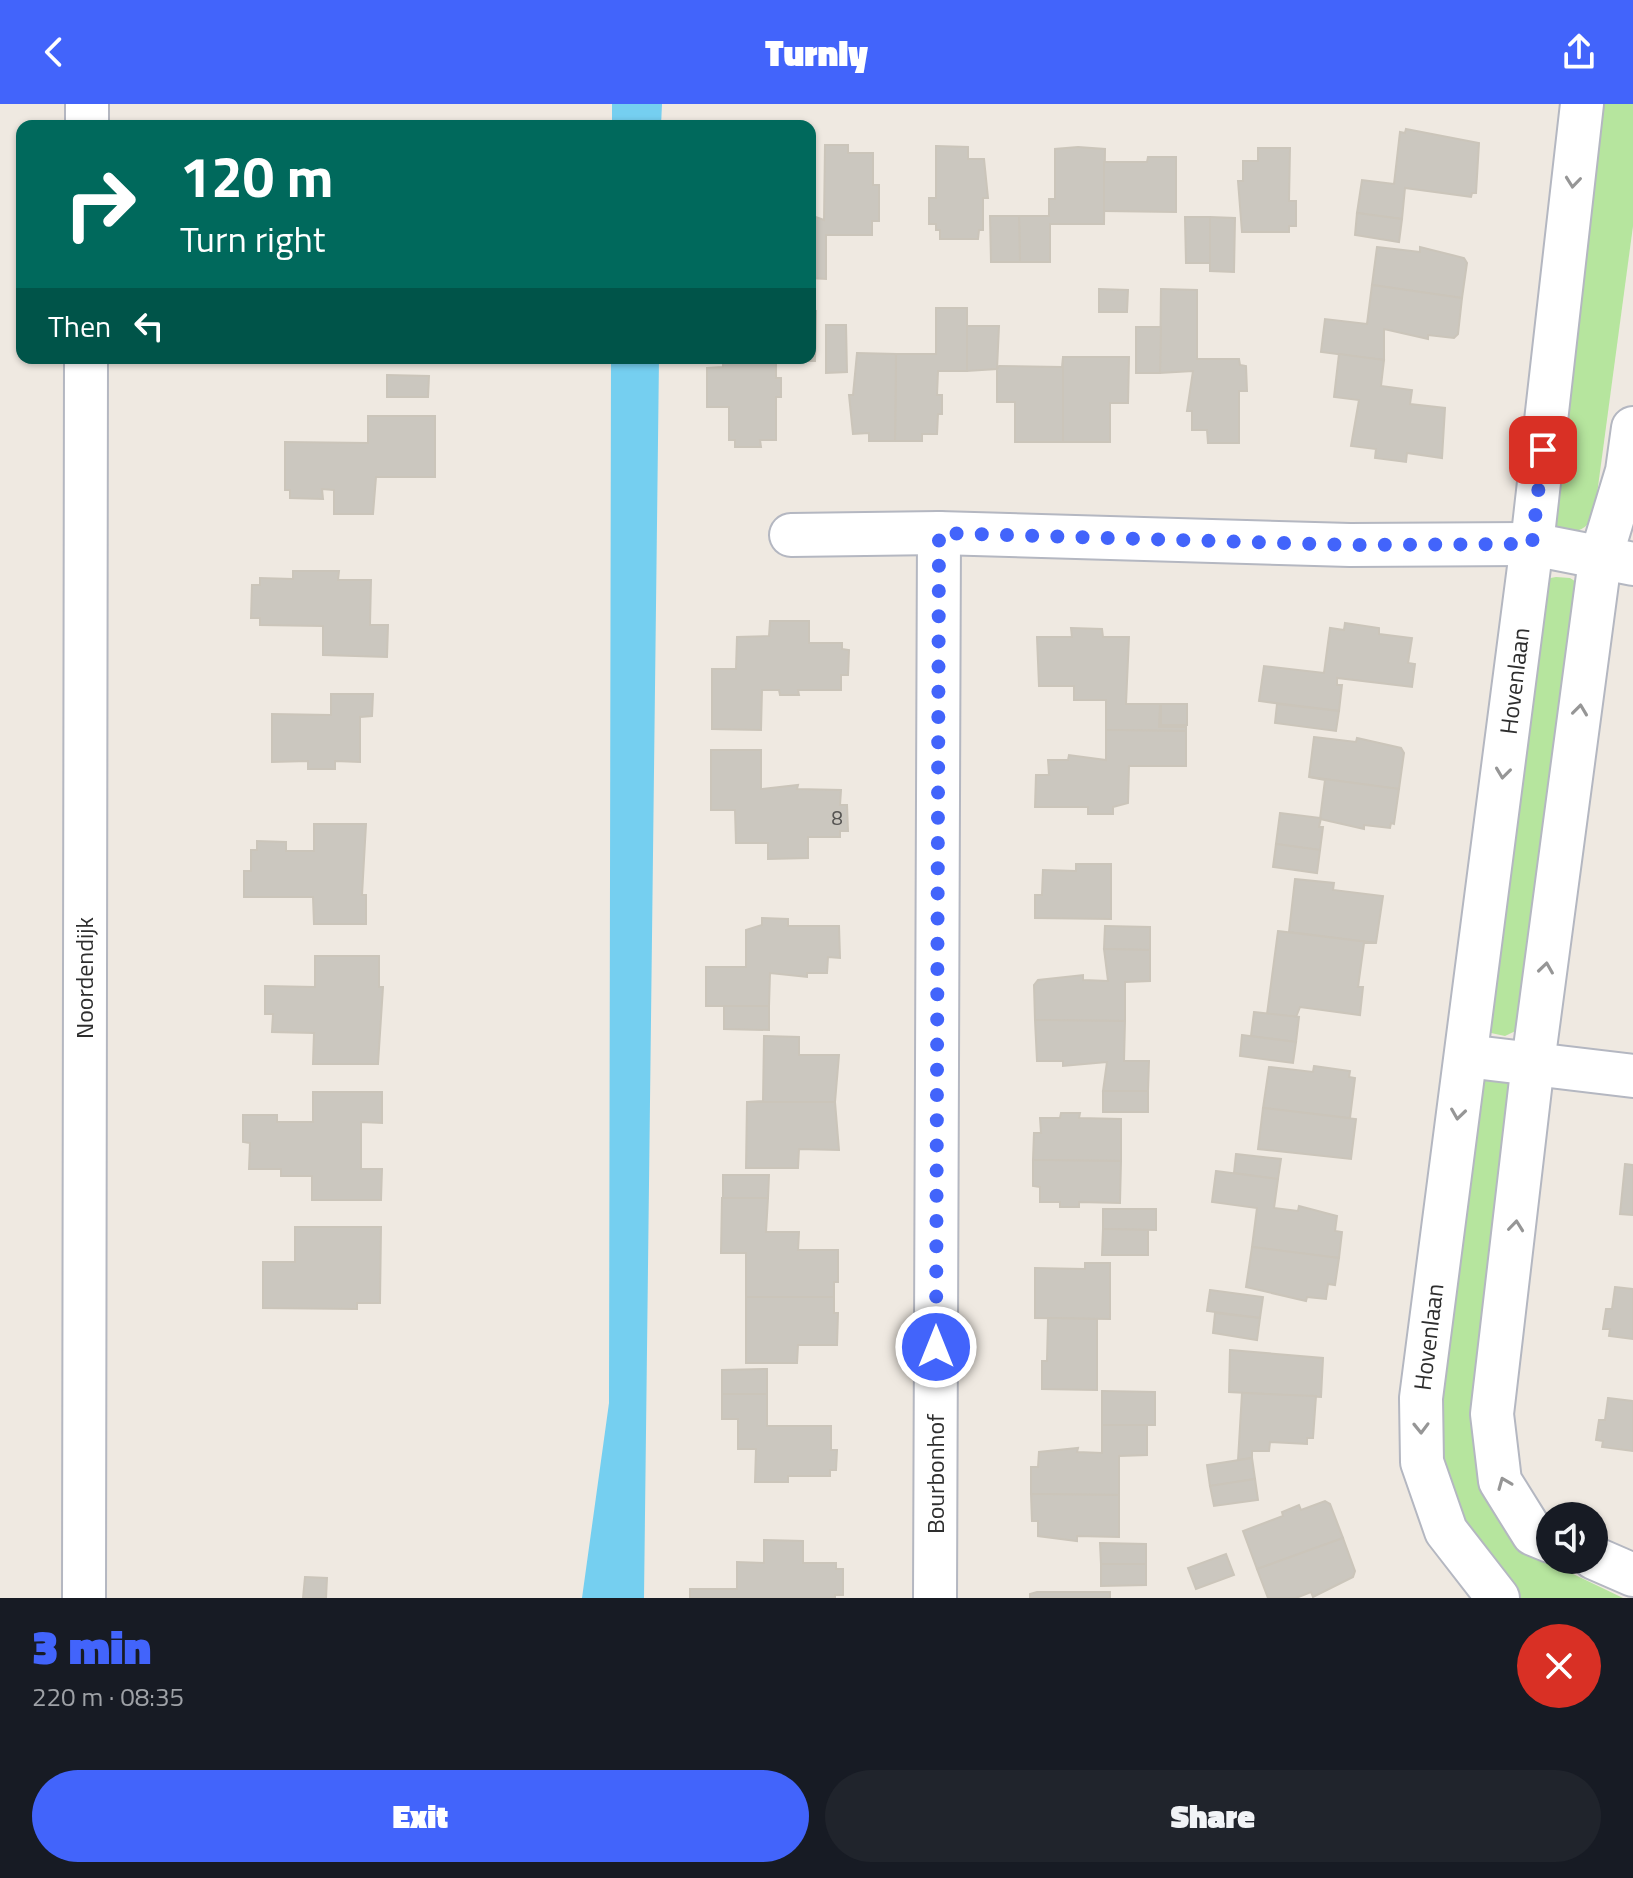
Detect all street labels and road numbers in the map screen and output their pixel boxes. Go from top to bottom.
street label: Hovenlaan [1490,625,1538,736]
street label: Noordendijk [66,917,102,1039]
street label: Hovenlaan [1404,1281,1452,1392]
street label: Bourbonhof [917,1414,953,1534]

